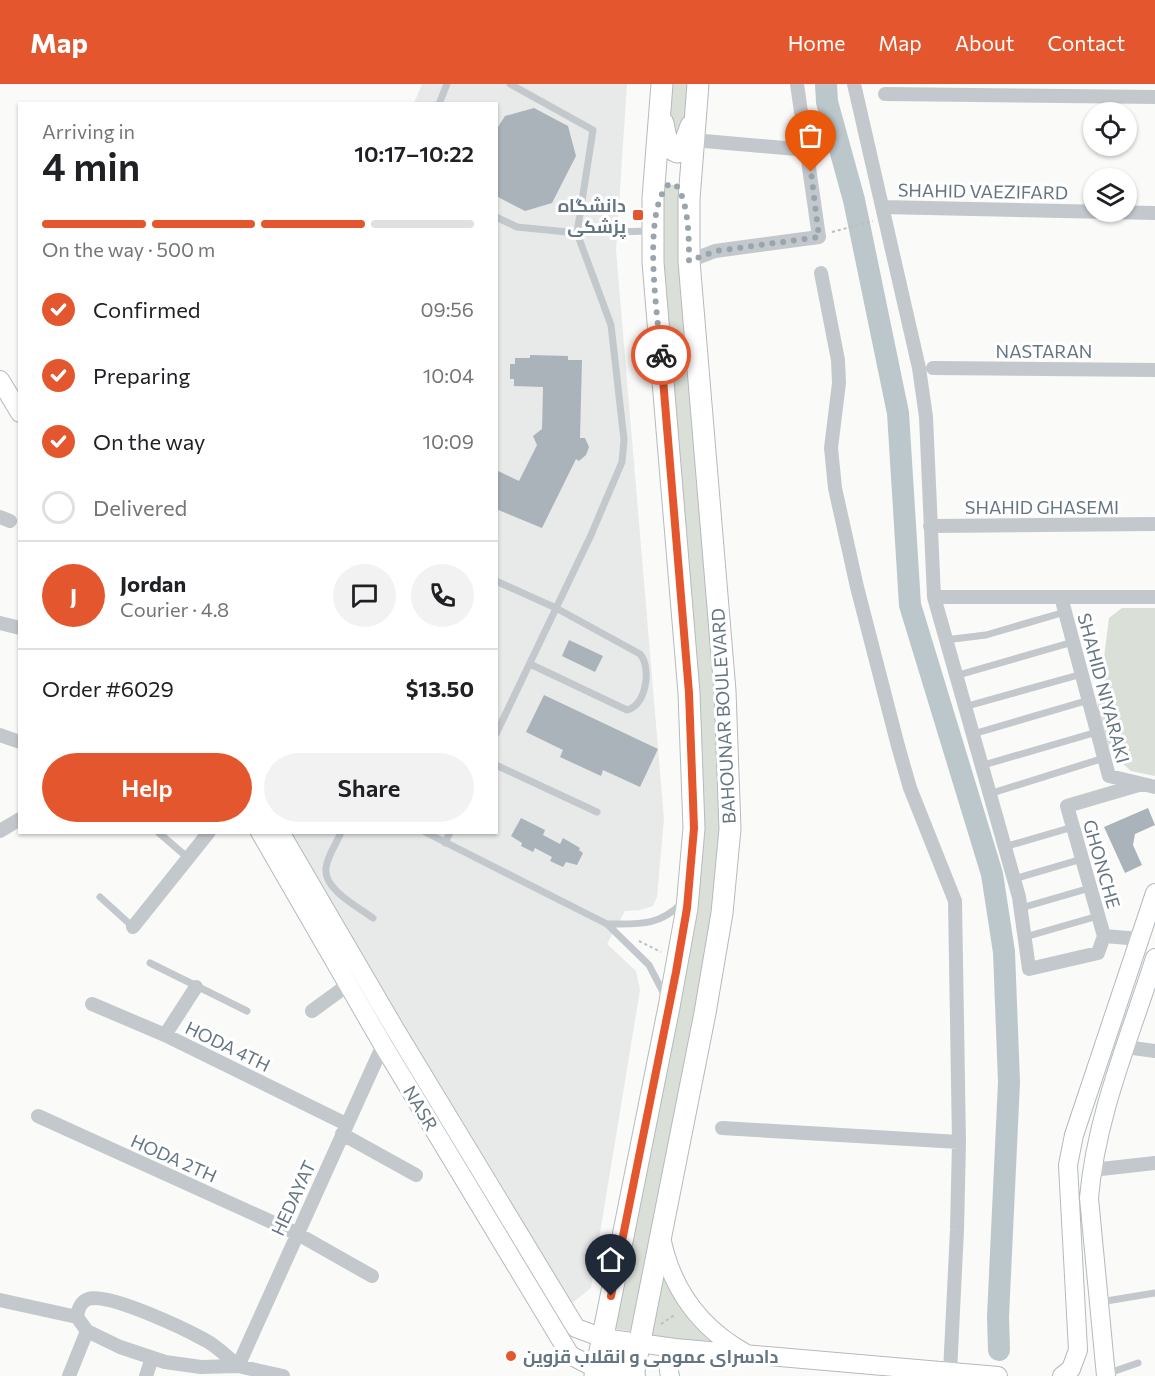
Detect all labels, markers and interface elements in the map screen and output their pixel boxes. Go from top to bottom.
text: Map [30,25,88,59]
text: Home [788,30,845,55]
text: Map [878,30,922,55]
text: About [955,30,1014,55]
text: Contact [1047,30,1125,55]
map controls [1083,102,1137,222]
button: locate [1083,102,1137,156]
pin [785,110,836,172]
text: Arriving in [42,119,135,143]
icon: bag [794,119,827,152]
text: 10:17–10:22 [354,140,474,167]
text: 4 min [42,141,140,189]
button: layers [1083,168,1137,222]
street label: SHAHID VAEZIFARD [898,179,1068,203]
place label: دانشگاه پزشکی [558,194,626,239]
marker: دانشگاه پزشکی [631,208,645,222]
text: On the way · 500 m [42,237,215,261]
icon: check [42,293,75,326]
text: Confirmed [93,296,200,323]
text: 09:56 [420,297,474,321]
courier [631,325,691,385]
icon: bike [645,339,678,372]
street label: NASTARAN [996,340,1092,362]
icon: check [42,359,75,392]
text: Preparing [93,362,190,389]
text: 10:04 [423,363,474,387]
icon: check [42,425,75,458]
text: On the way [93,428,205,455]
text: 10:09 [422,429,474,453]
text: Delivered [93,494,187,521]
street label: SHAHID GHASEMI [965,496,1119,518]
button: chat [333,564,396,627]
button: phone [411,564,474,627]
text: Jordan [120,570,186,597]
text: J [70,582,77,609]
text: Courier · 4.8 [120,597,229,621]
street label: BAHOUNAR BOULEVARD [706,608,740,824]
street label: SHAHID NIYARAKI [1073,611,1135,765]
text: Order #6029 [42,675,174,702]
text: $13.50 [406,675,474,702]
button: Help [42,753,252,822]
button: Share [264,753,474,822]
street label: GHONCHE [1079,817,1125,911]
street label: HODA 4TH [182,1016,274,1076]
street label: NASR [399,1082,443,1134]
street label: HODA 2TH [128,1129,220,1187]
street label: HEDAYAT [266,1157,320,1239]
pin [585,1234,636,1296]
icon: home [594,1243,627,1276]
place label: دادسرای عمومی و انقلاب قزوین [523,1345,778,1368]
marker: دادسرای عمومی و انقلاب قزوین [504,1349,518,1363]

